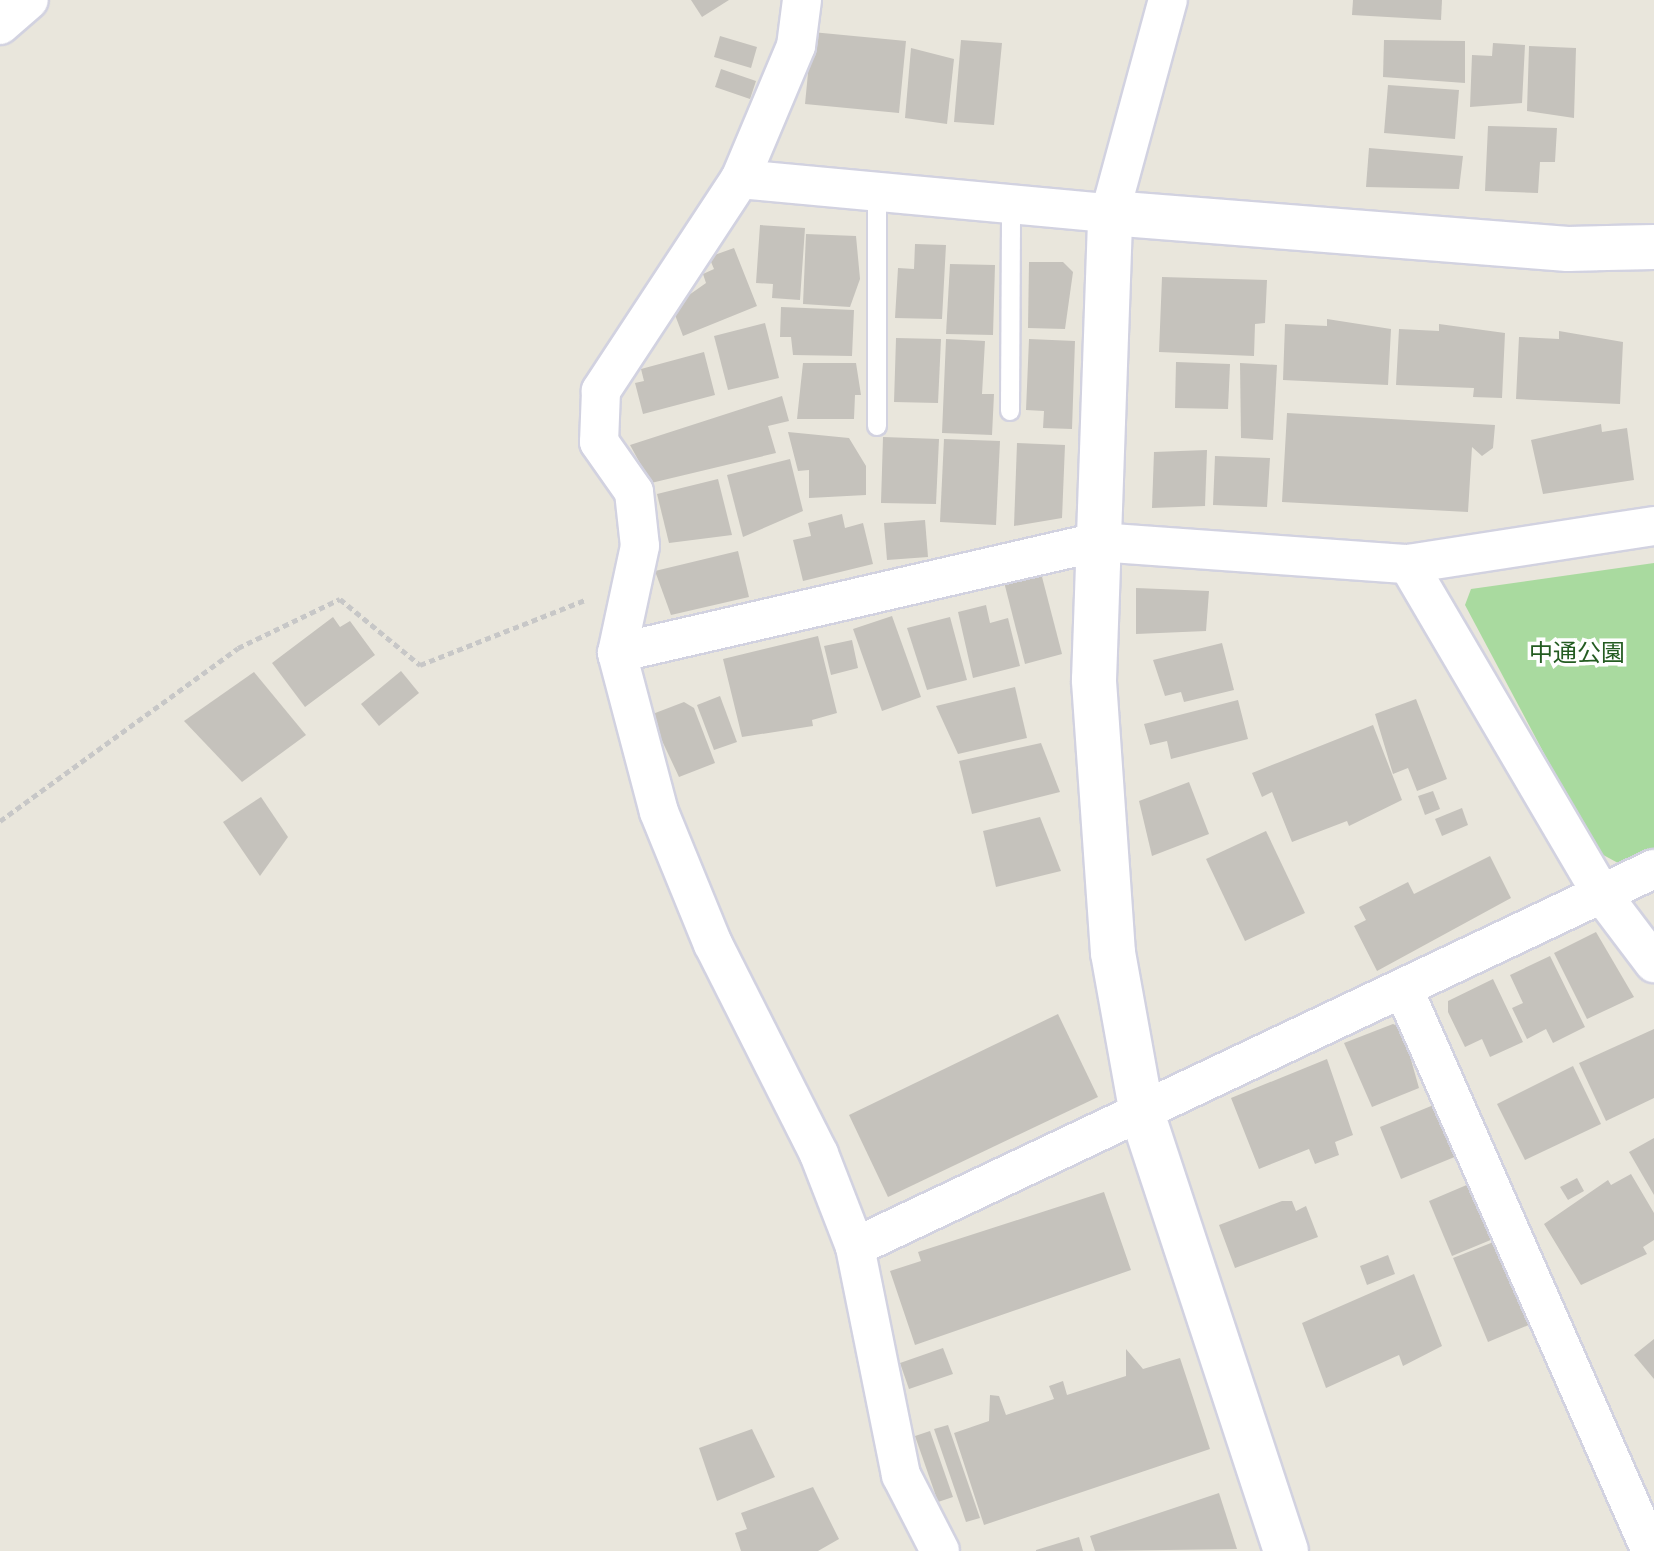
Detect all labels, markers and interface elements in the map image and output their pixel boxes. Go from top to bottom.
park label: 中通公園 [1529,639,1625,667]

